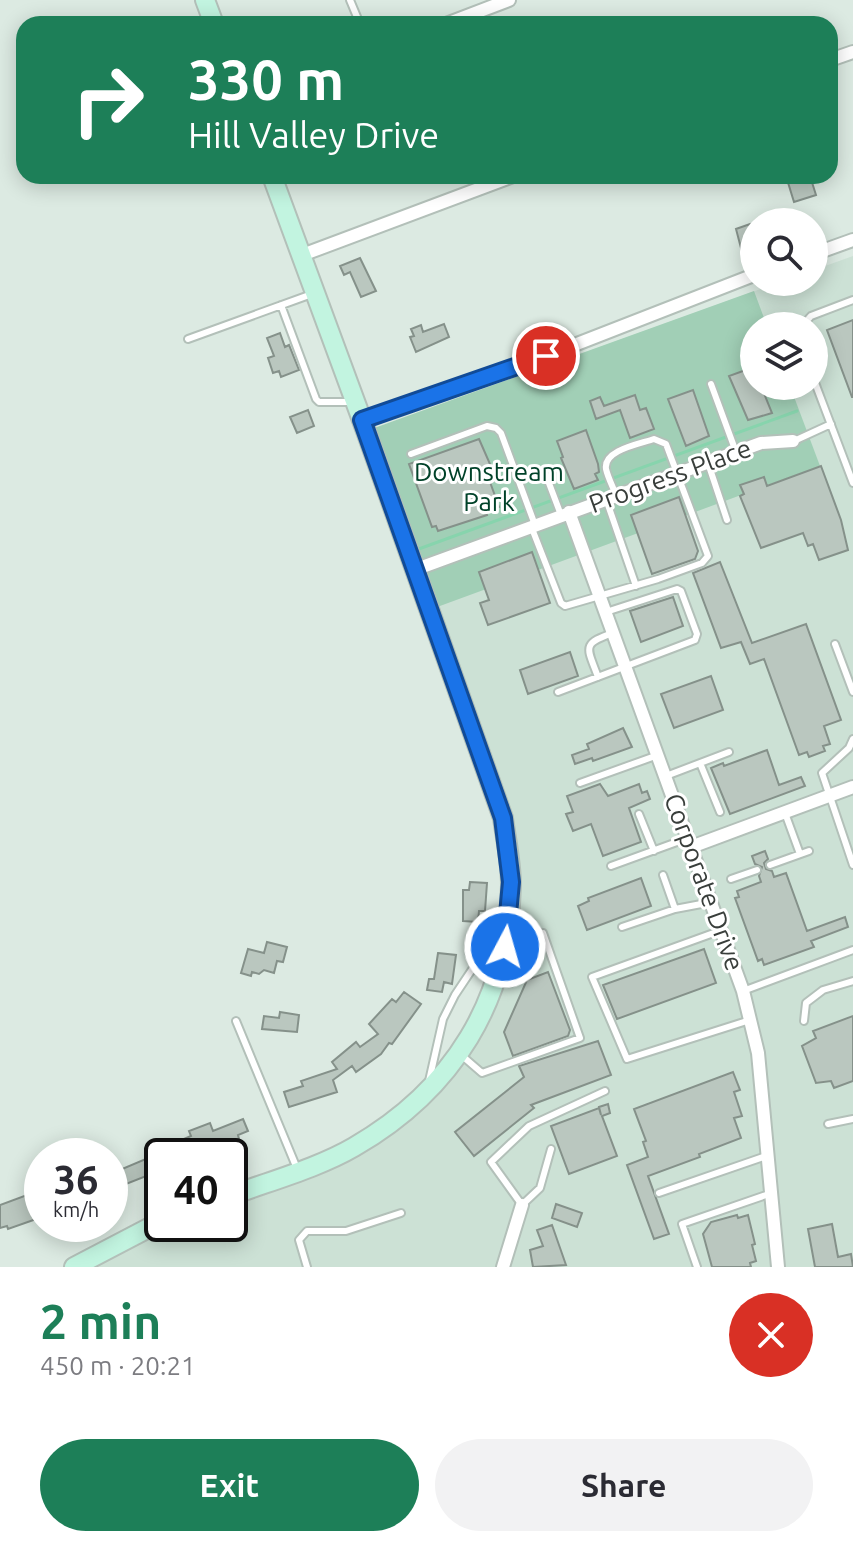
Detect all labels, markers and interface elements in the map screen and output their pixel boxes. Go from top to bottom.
icon: right [56,48,160,152]
text: 330 m [188,48,344,111]
text: Hill Valley Drive [188,114,439,155]
map controls [740,208,828,400]
button: search [740,208,828,296]
button: layers [740,312,828,400]
pin [512,322,580,390]
icon: arrive [524,334,568,378]
street label: Progress Place [585,433,755,518]
park label: Downstream Park [414,457,564,516]
street label: Corporate Drive [659,789,750,974]
position arrow [463,905,547,989]
speed limit sign: 40 [144,1138,248,1242]
text: 36 [53,1157,99,1202]
text: km/h [53,1198,99,1221]
button: close [729,1293,813,1377]
text: 2 min [40,1294,161,1348]
text: 450 m · 20:21 [40,1351,196,1380]
button: Exit [40,1439,419,1531]
button: Share [435,1439,813,1531]

